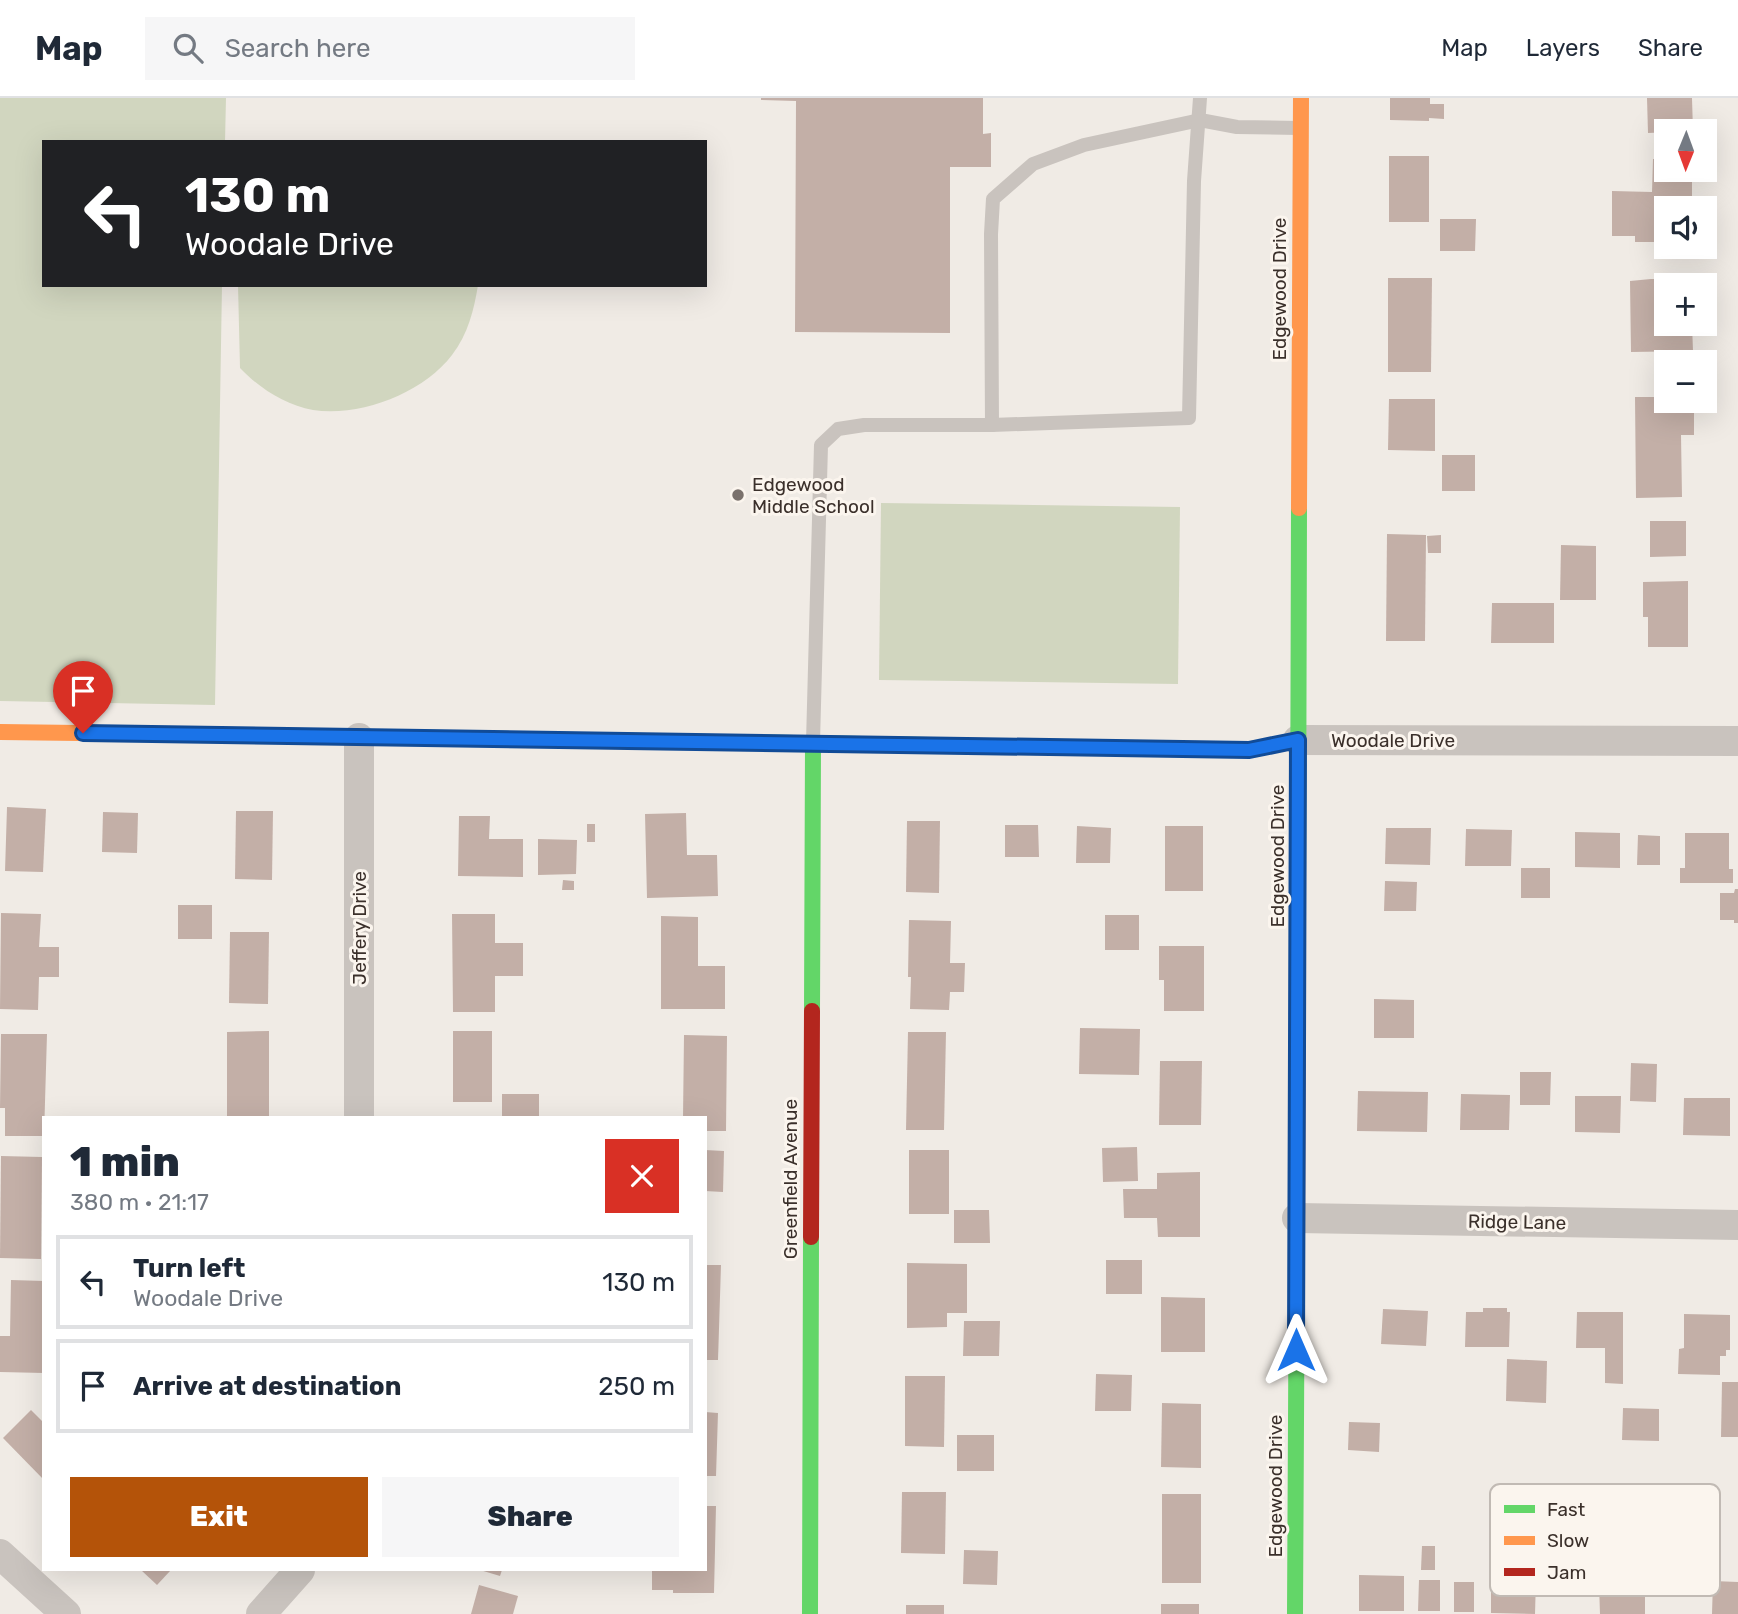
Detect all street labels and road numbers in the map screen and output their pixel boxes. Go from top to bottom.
street label: Edgewood Drive [1268,218,1291,360]
street label: Woodale Drive [1331,729,1455,752]
street label: Edgewood Drive [1266,785,1289,927]
street label: Jeffery Drive [348,871,371,985]
street label: Greenfield Avenue [779,1099,802,1259]
street label: Ridge Lane [1468,1210,1566,1234]
street label: Edgewood Drive [1264,1415,1287,1557]

